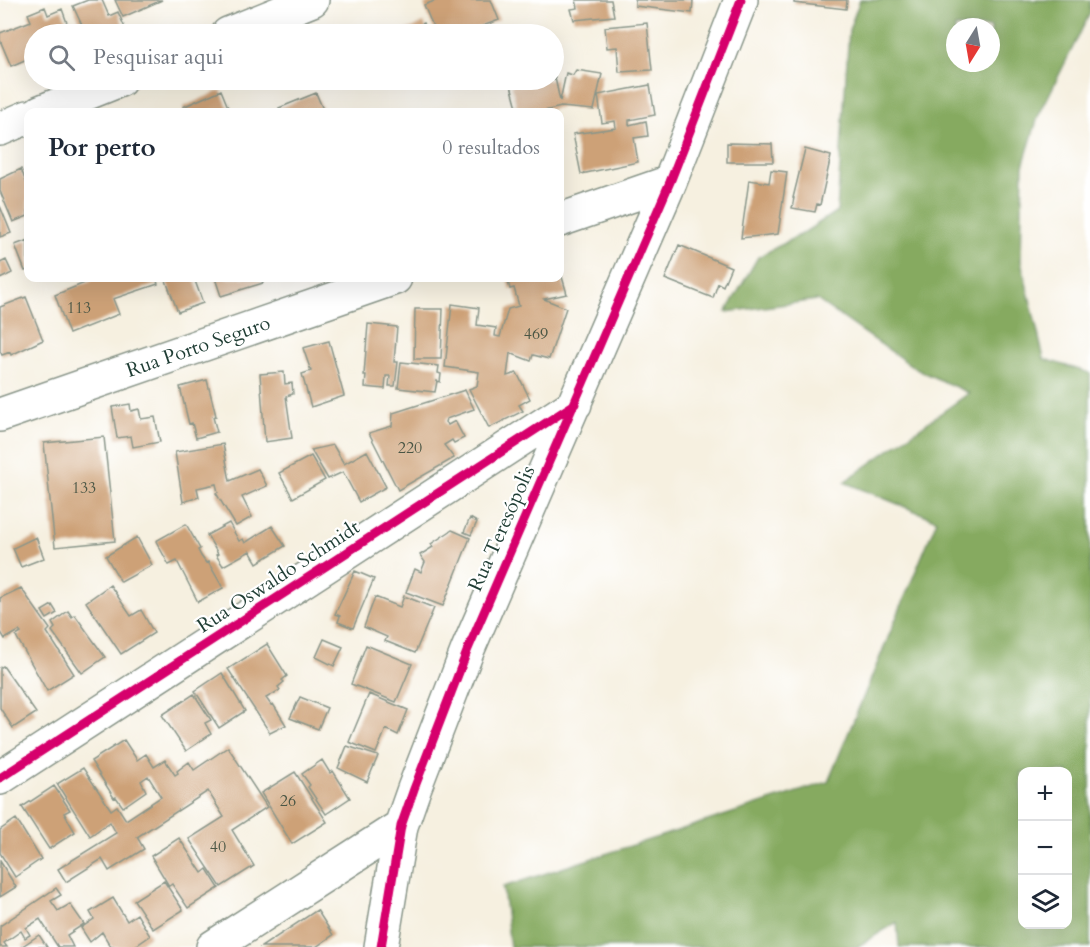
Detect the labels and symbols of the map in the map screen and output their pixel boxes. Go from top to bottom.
north arrow [946,18,1000,72]
house number: 113 [67,297,91,319]
street label: Rua Porto Seguro [123,309,274,384]
house number: 469 [524,323,548,345]
house number: 220 [398,437,422,459]
street label: Rua Teresópolis [462,461,541,596]
house number: 133 [72,477,96,499]
street label: Rua Oswaldo Schmidt [192,513,365,639]
house number: 26 [280,790,296,812]
house number: 40 [210,836,226,858]

